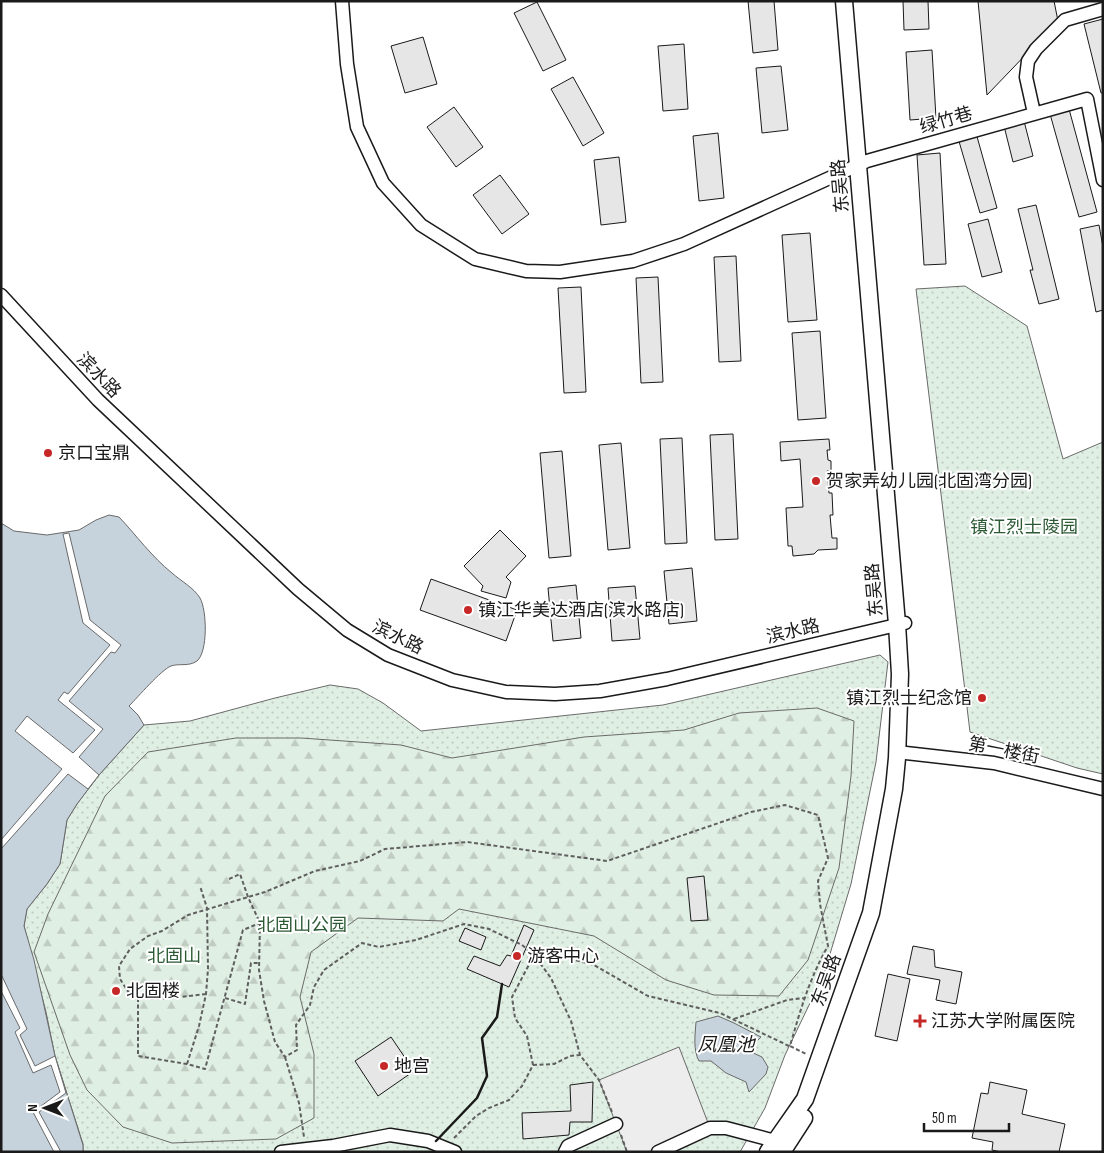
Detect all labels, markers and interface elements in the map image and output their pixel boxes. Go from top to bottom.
street label: 绿竹巷 [917,103,975,138]
street label: 东吴路 [828,158,853,214]
street label: 滨水路 [72,349,125,402]
place label: 京口宝鼎 [58,443,130,464]
marker: 京口宝鼎 [42,447,54,459]
place label: 贺家弄幼儿园(北固湾分园) [826,471,1032,492]
marker: 贺家弄幼儿园(北固湾分园) [810,475,822,487]
park label: 镇江烈士陵园 [970,517,1078,538]
street label: 东吴路 [862,562,887,618]
place label: 镇江华美达酒店(滨水路店) [478,600,684,621]
marker: 镇江华美达酒店(滨水路店) [462,604,474,616]
street label: 滨水路 [764,615,822,648]
street label: 滨水路 [369,616,427,659]
place label: 镇江烈士纪念馆 [846,688,972,709]
marker: 镇江烈士纪念馆 [976,692,988,704]
street label: 第一楼街 [967,733,1041,768]
park label: 北固山公园 [257,915,347,936]
park label: 北固山 [147,946,201,967]
place label: 游客中心 [527,946,599,967]
marker: 游客中心 [511,950,523,962]
street label: 东吴路 [807,951,846,1009]
place label: 北固楼 [126,981,180,1002]
marker: 北固楼 [110,985,122,997]
place label: 江苏大学附属医院 [931,1011,1075,1032]
marker: 江苏大学附属医院 [913,1014,927,1028]
water label: 凤凰池 [697,1034,756,1057]
place label: 地宫 [394,1056,430,1077]
marker: 地宫 [378,1060,390,1072]
north arrow [20,1083,70,1133]
scale bar [924,1100,1009,1132]
text: N [24,1104,41,1112]
text: 50 m [932,1109,957,1128]

